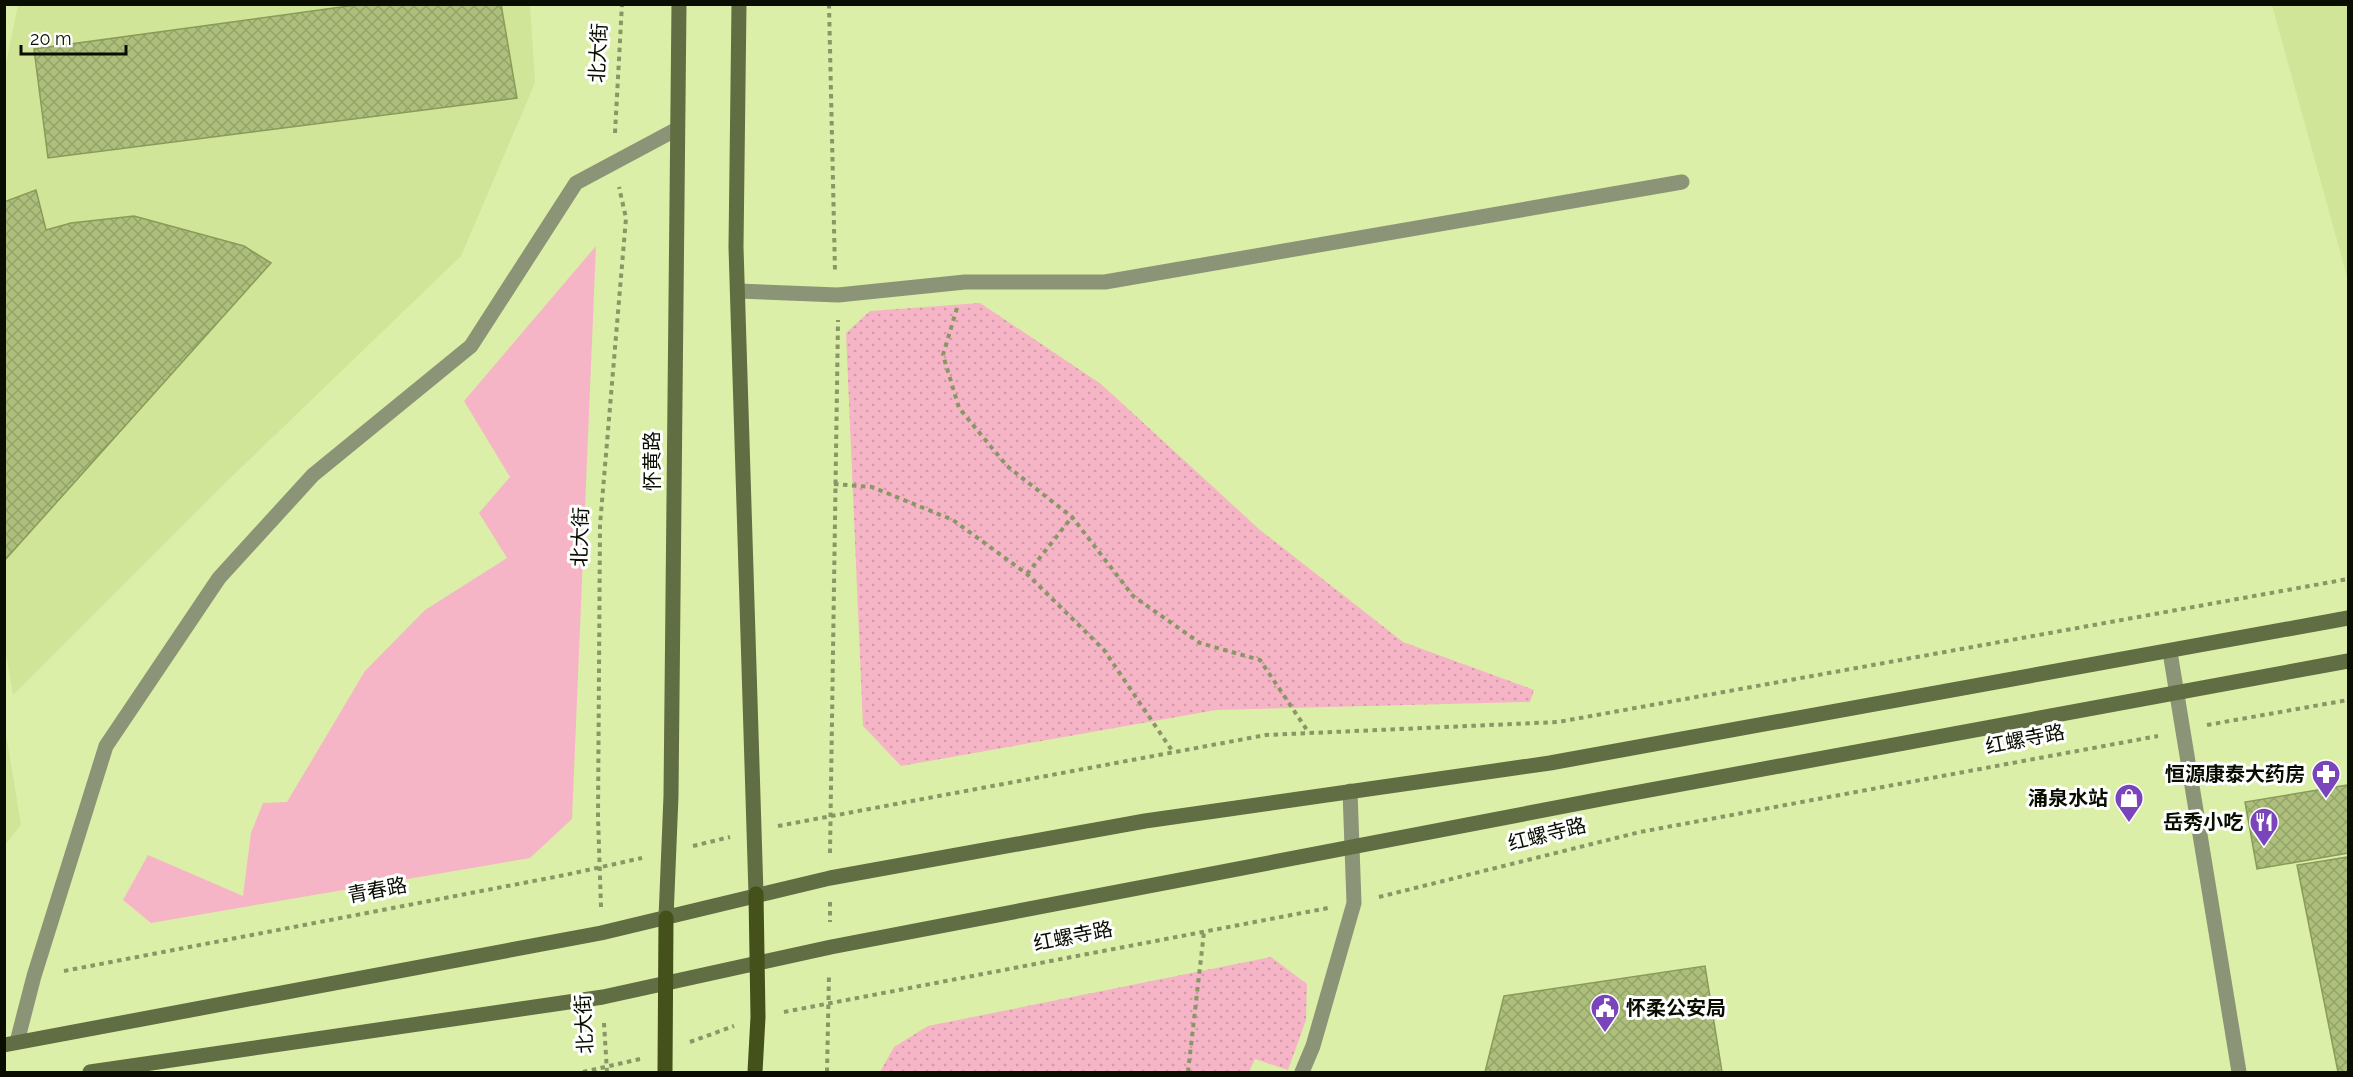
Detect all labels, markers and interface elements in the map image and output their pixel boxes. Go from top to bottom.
scale bar [21,18,126,56]
street label: 北大街 [584,22,612,84]
text: 20 m [30,28,72,49]
street label: 怀黄路 [640,431,664,491]
street label: 北大街 [567,507,593,567]
street label: 红螺寺路 [1983,720,2067,758]
pharmacy icon: 恒源康泰大药房 [2310,758,2342,800]
place label: 恒源康泰大药房 [2165,762,2305,786]
shop icon: 涌泉水站 [2113,782,2145,824]
place label: 涌泉水站 [2028,786,2108,810]
restaurant icon: 岳秀小吃 [2248,806,2280,848]
place label: 岳秀小吃 [2163,810,2244,834]
street label: 红螺寺路 [1505,813,1589,855]
street label: 青春路 [345,872,409,908]
street label: 红螺寺路 [1031,917,1115,955]
public building icon: 怀柔公安局 [1589,992,1621,1034]
street label: 北大街 [570,993,598,1055]
place label: 怀柔公安局 [1626,996,1726,1020]

